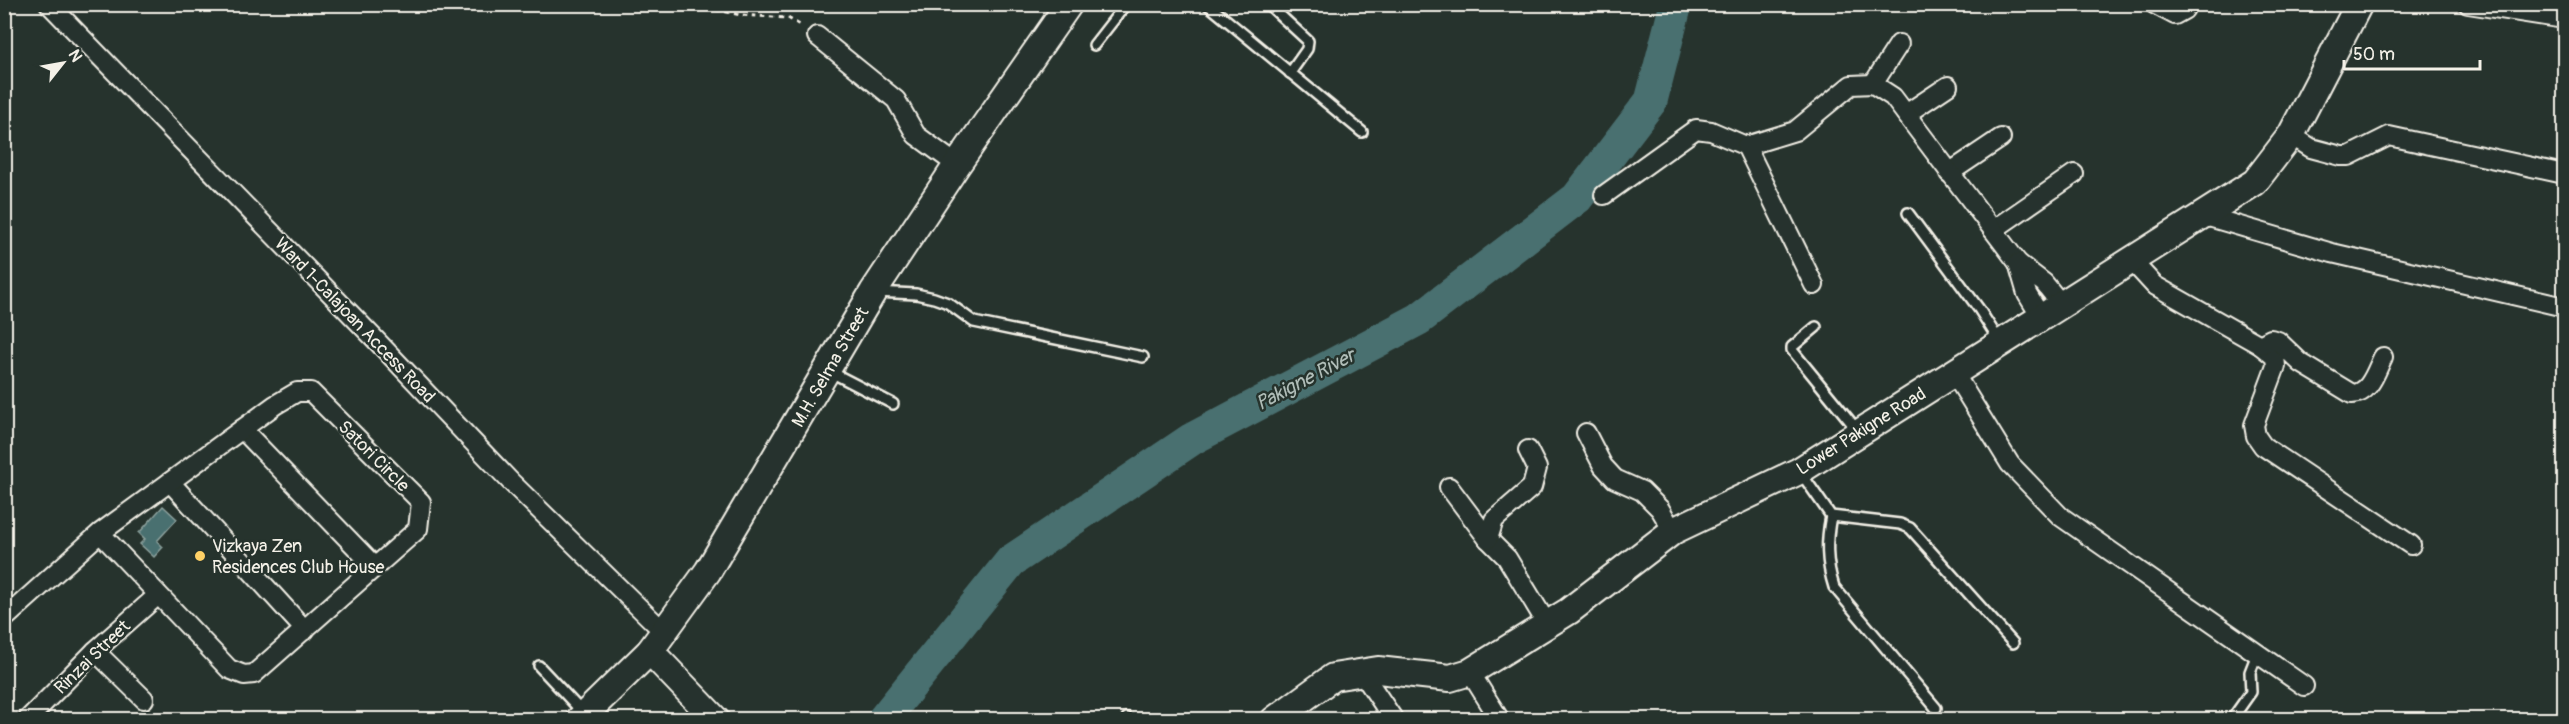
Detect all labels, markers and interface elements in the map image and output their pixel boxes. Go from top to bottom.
north arrow [33,33,93,93]
scale bar [2344,33,2480,71]
text: 50 m [2353,43,2395,66]
text: N [64,46,86,66]
street label: Ward 1-Calajoan Access Road [270,233,440,408]
street label: M.H. Selma Street [787,302,875,432]
water label: Pakigne River [1251,342,1362,416]
street label: Lower Pakigne Road [1792,382,1930,481]
street label: Satori Circle [333,416,414,497]
place label: Vizkaya Zen Residences Club House [212,535,385,579]
marker: Vizkaya Zen Residences Club House [193,549,207,563]
street label: Rinzai Street [49,615,136,699]

